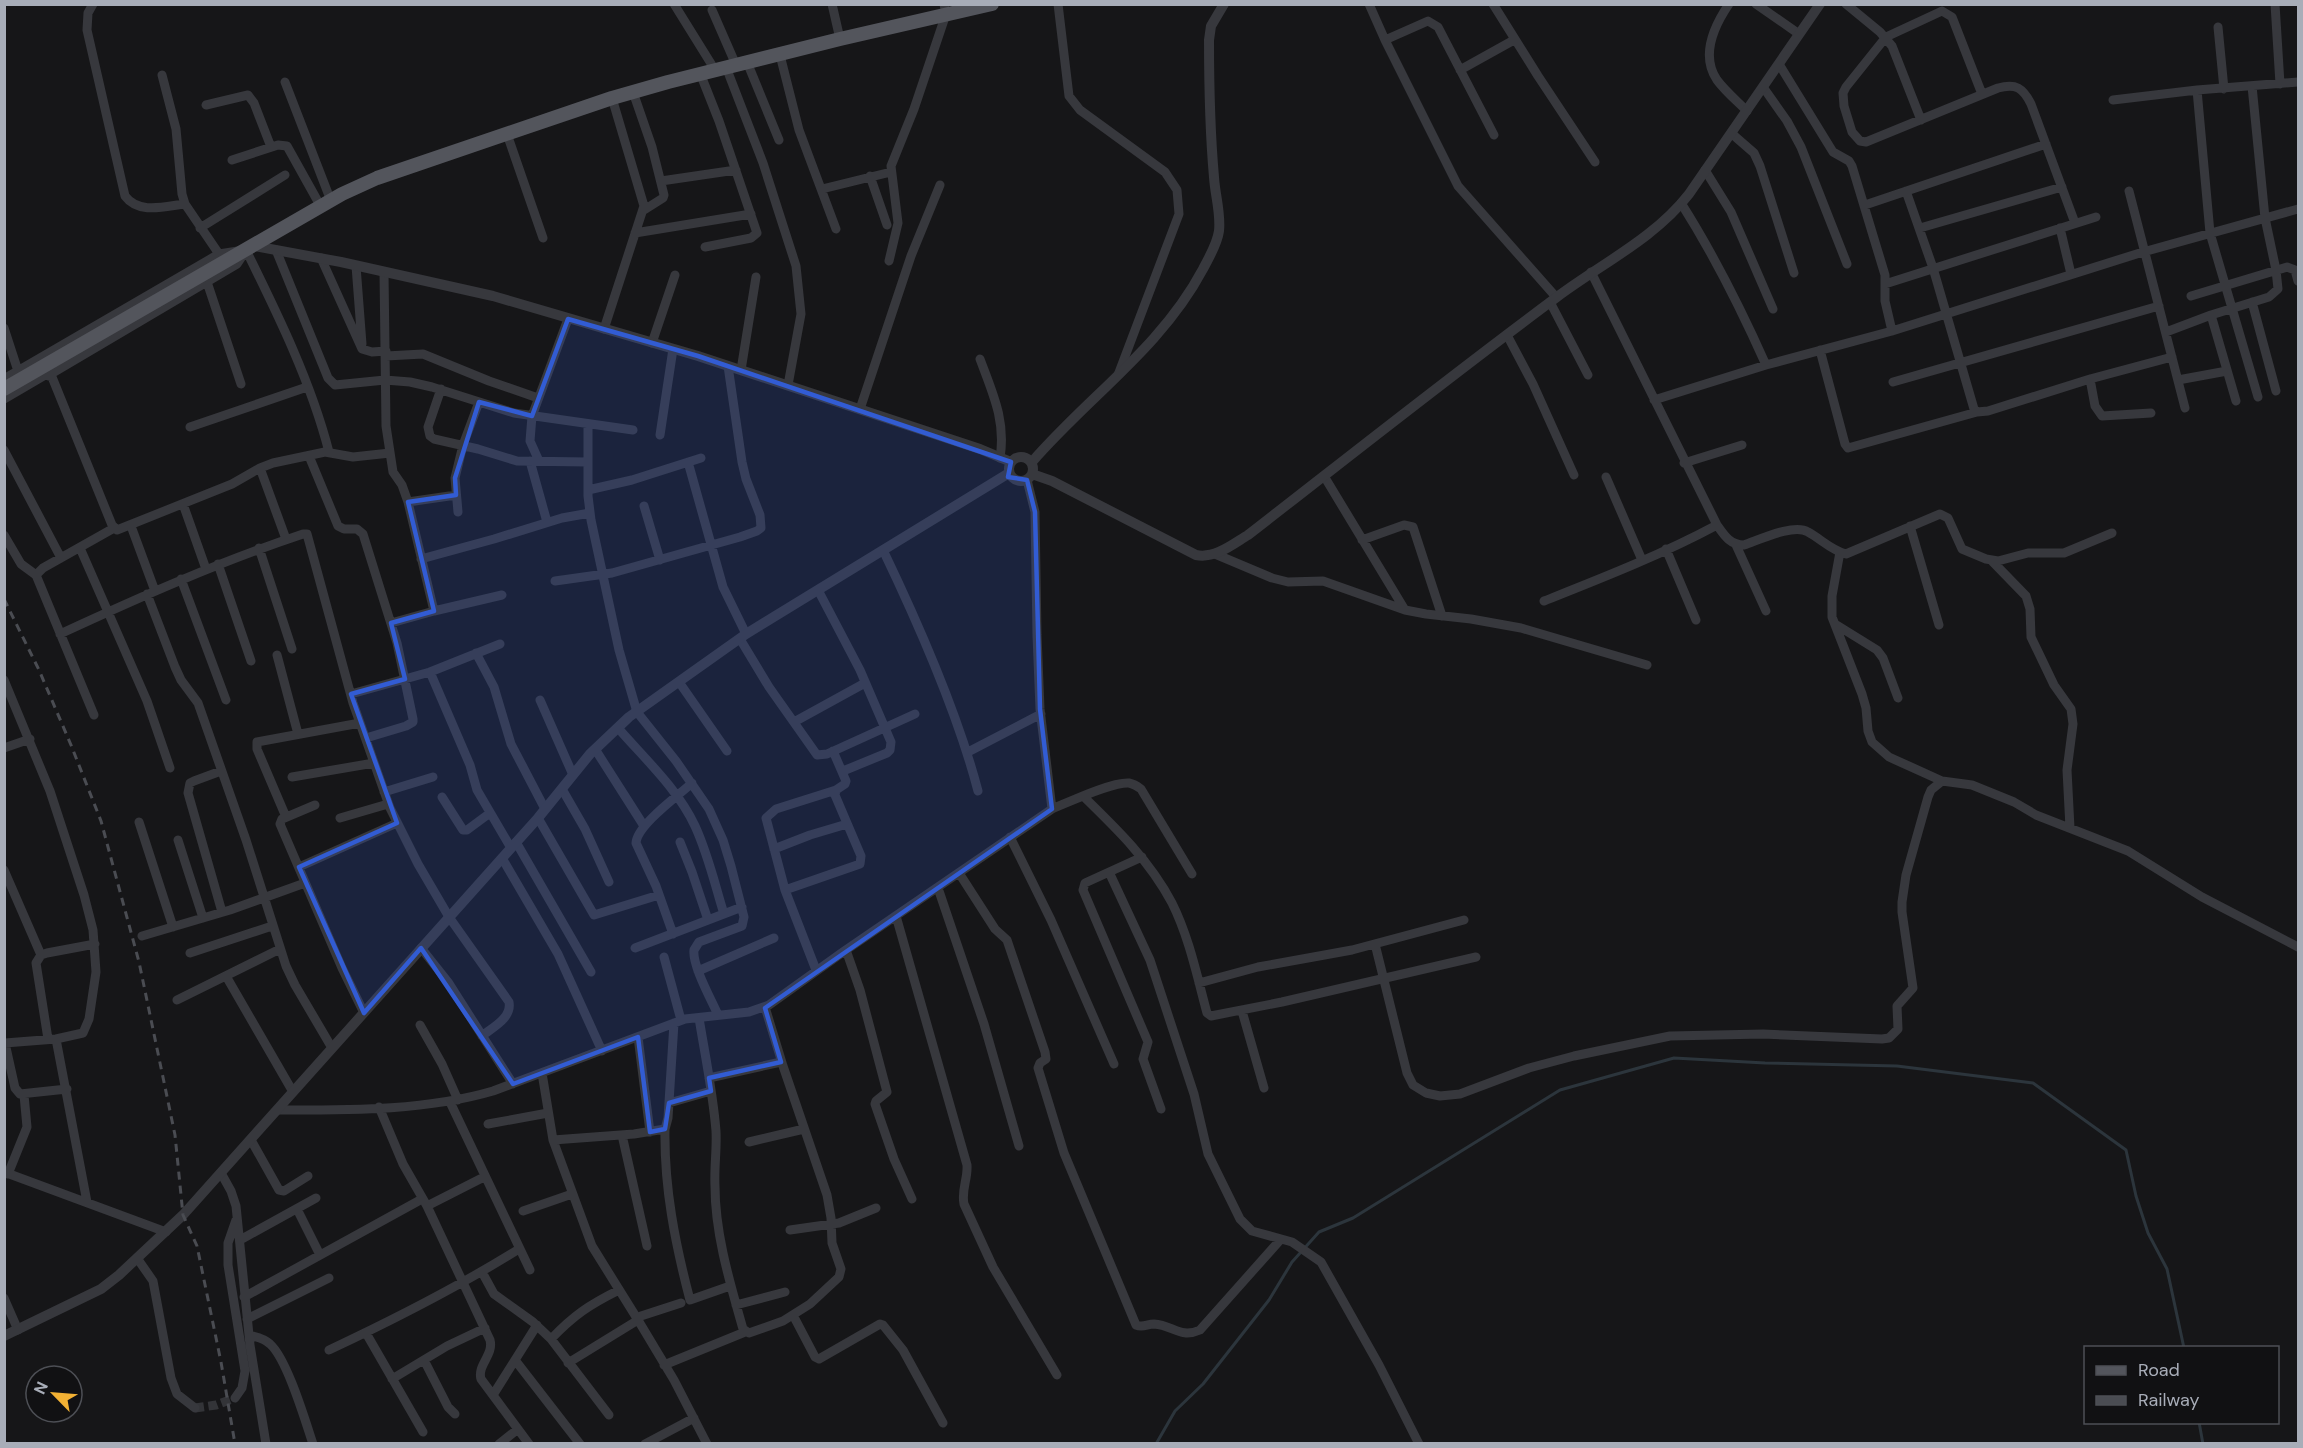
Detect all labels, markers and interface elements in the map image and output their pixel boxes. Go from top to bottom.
legend [2084,1346,2279,1424]
text: Road [2138,1358,2180,1382]
north arrow [24,1364,84,1424]
text: N [29,1378,53,1398]
text: Railway [2138,1388,2200,1412]

